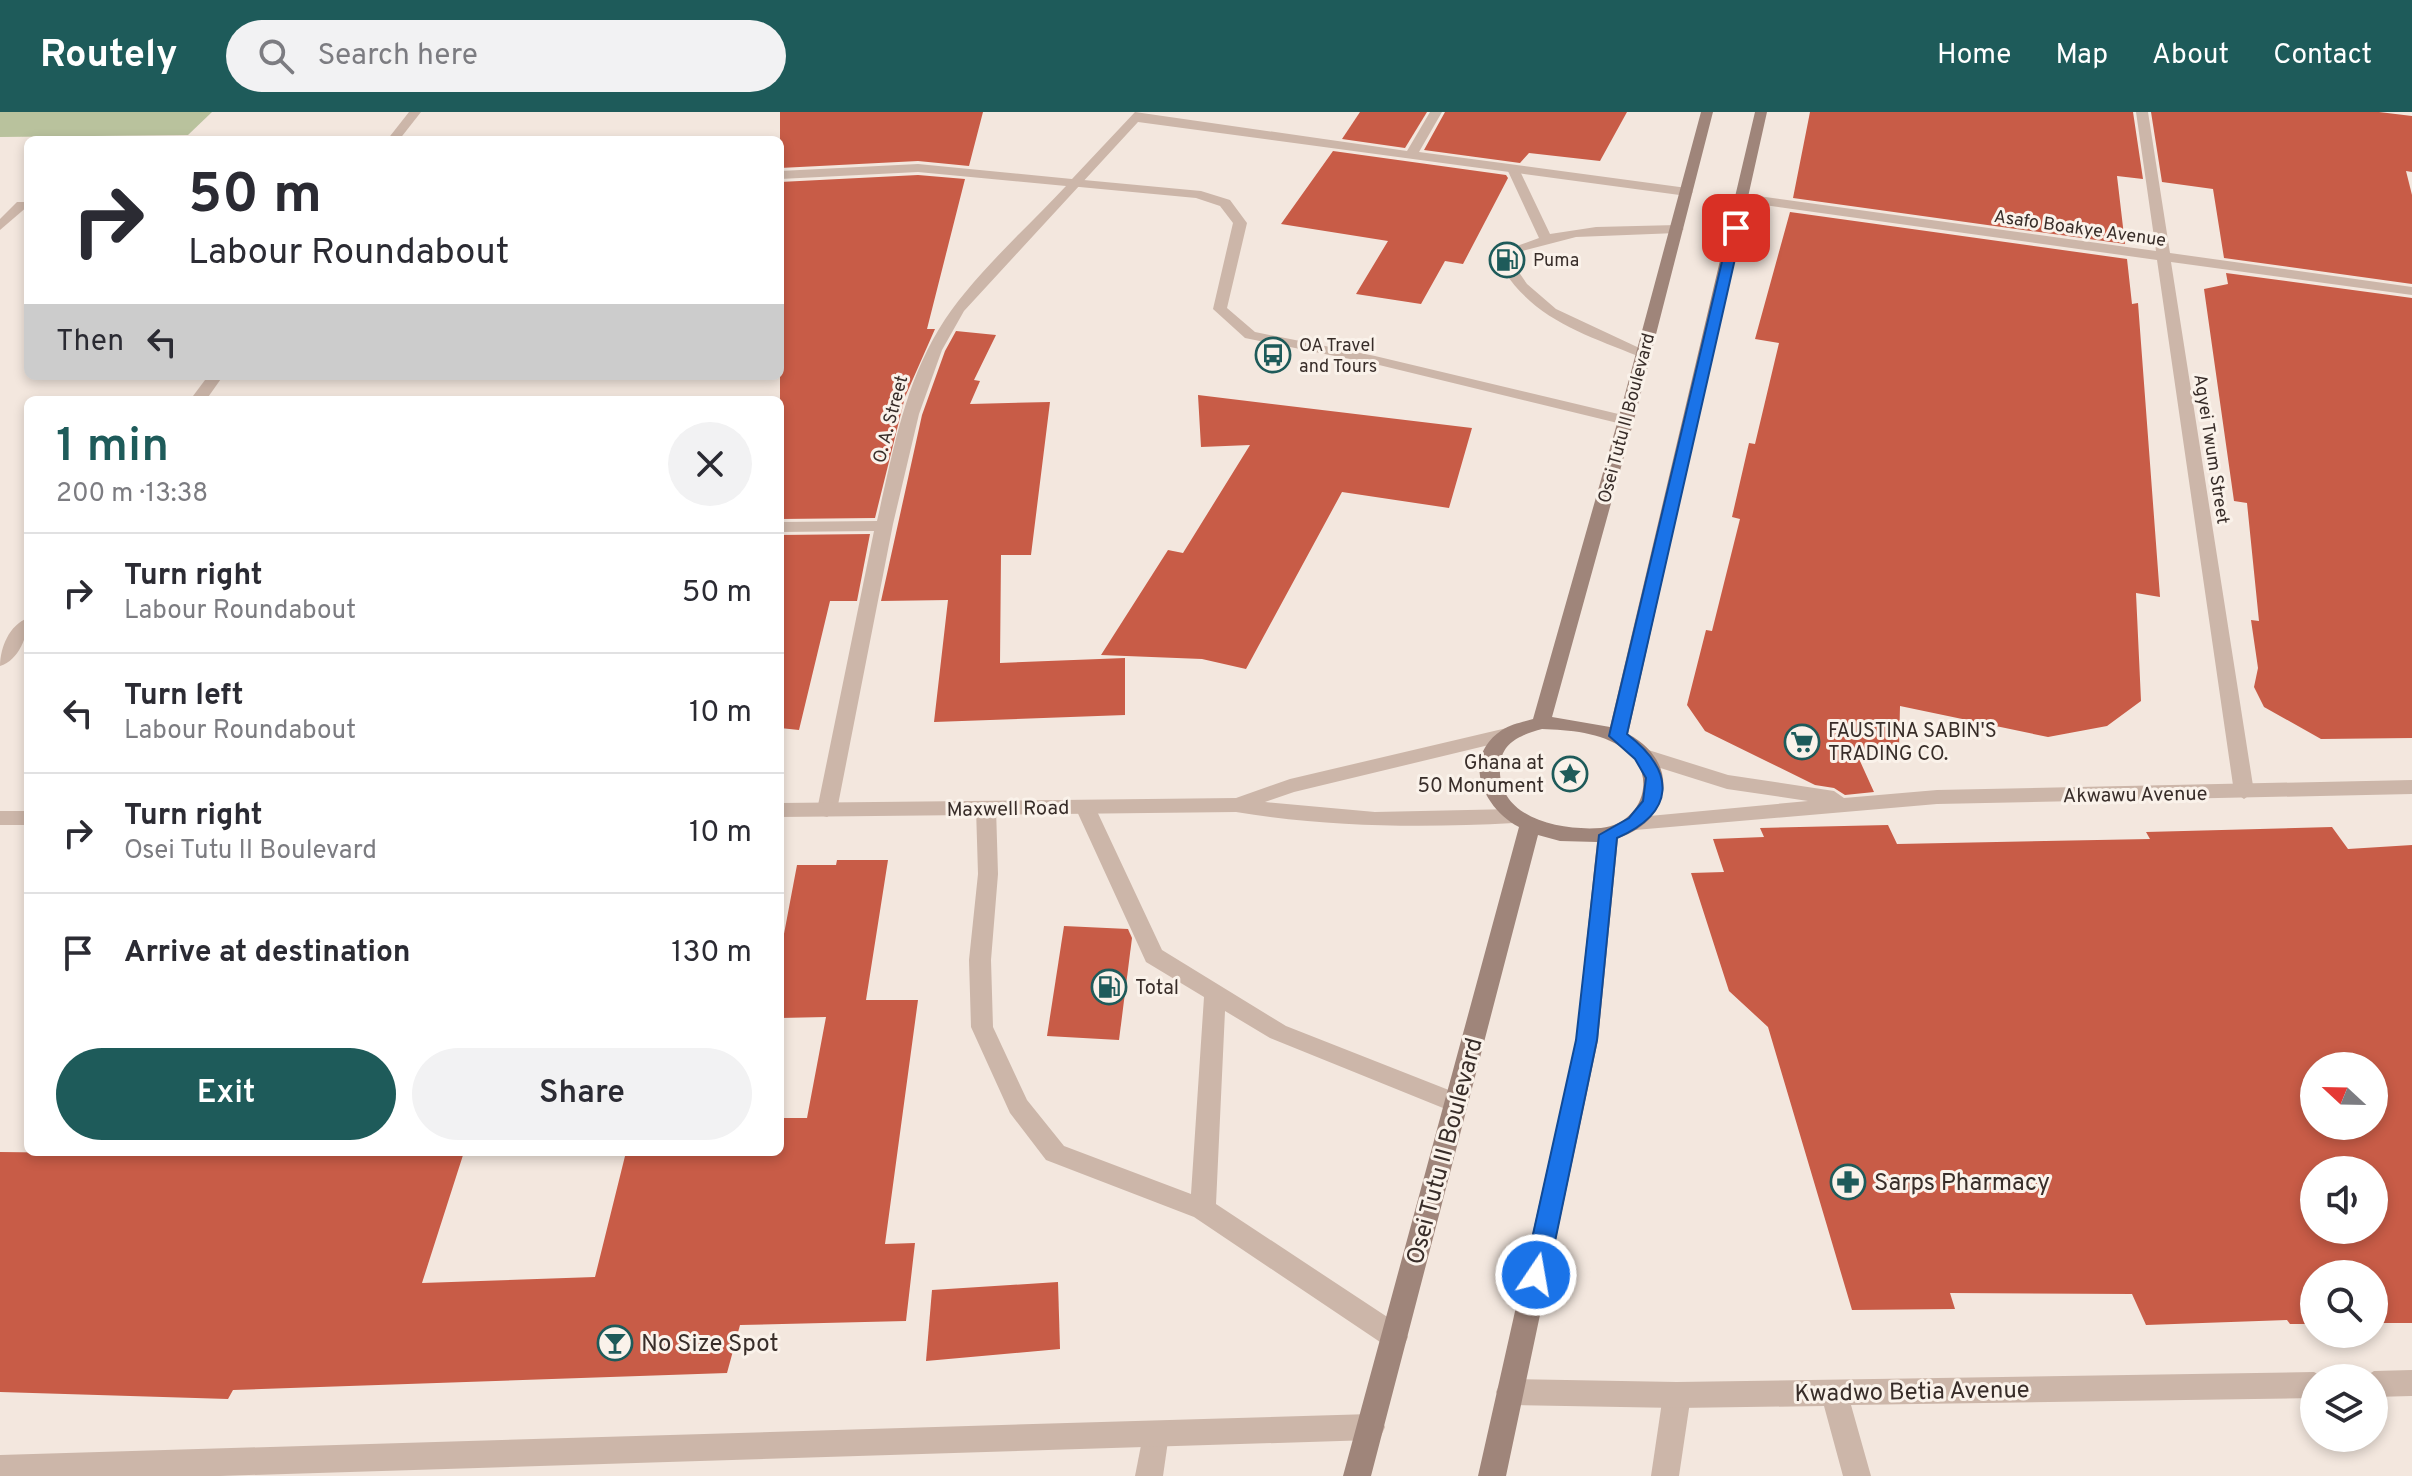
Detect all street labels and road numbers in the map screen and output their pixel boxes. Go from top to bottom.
street label: Asafo Boakye Avenue [1992,206,2167,253]
street label: Osei Tutu II Boulevard [1594,331,1661,506]
street label: O. A. Street [869,373,914,466]
street label: Agyei Twum Street [2187,373,2234,526]
street label: Akwawu Avenue [2062,782,2208,810]
street label: Maxwell Road [946,796,1070,824]
street label: Osei Tutu II Boulevard [1401,1035,1491,1268]
street label: Kwadwo Betia Avenue [1794,1376,2030,1410]

